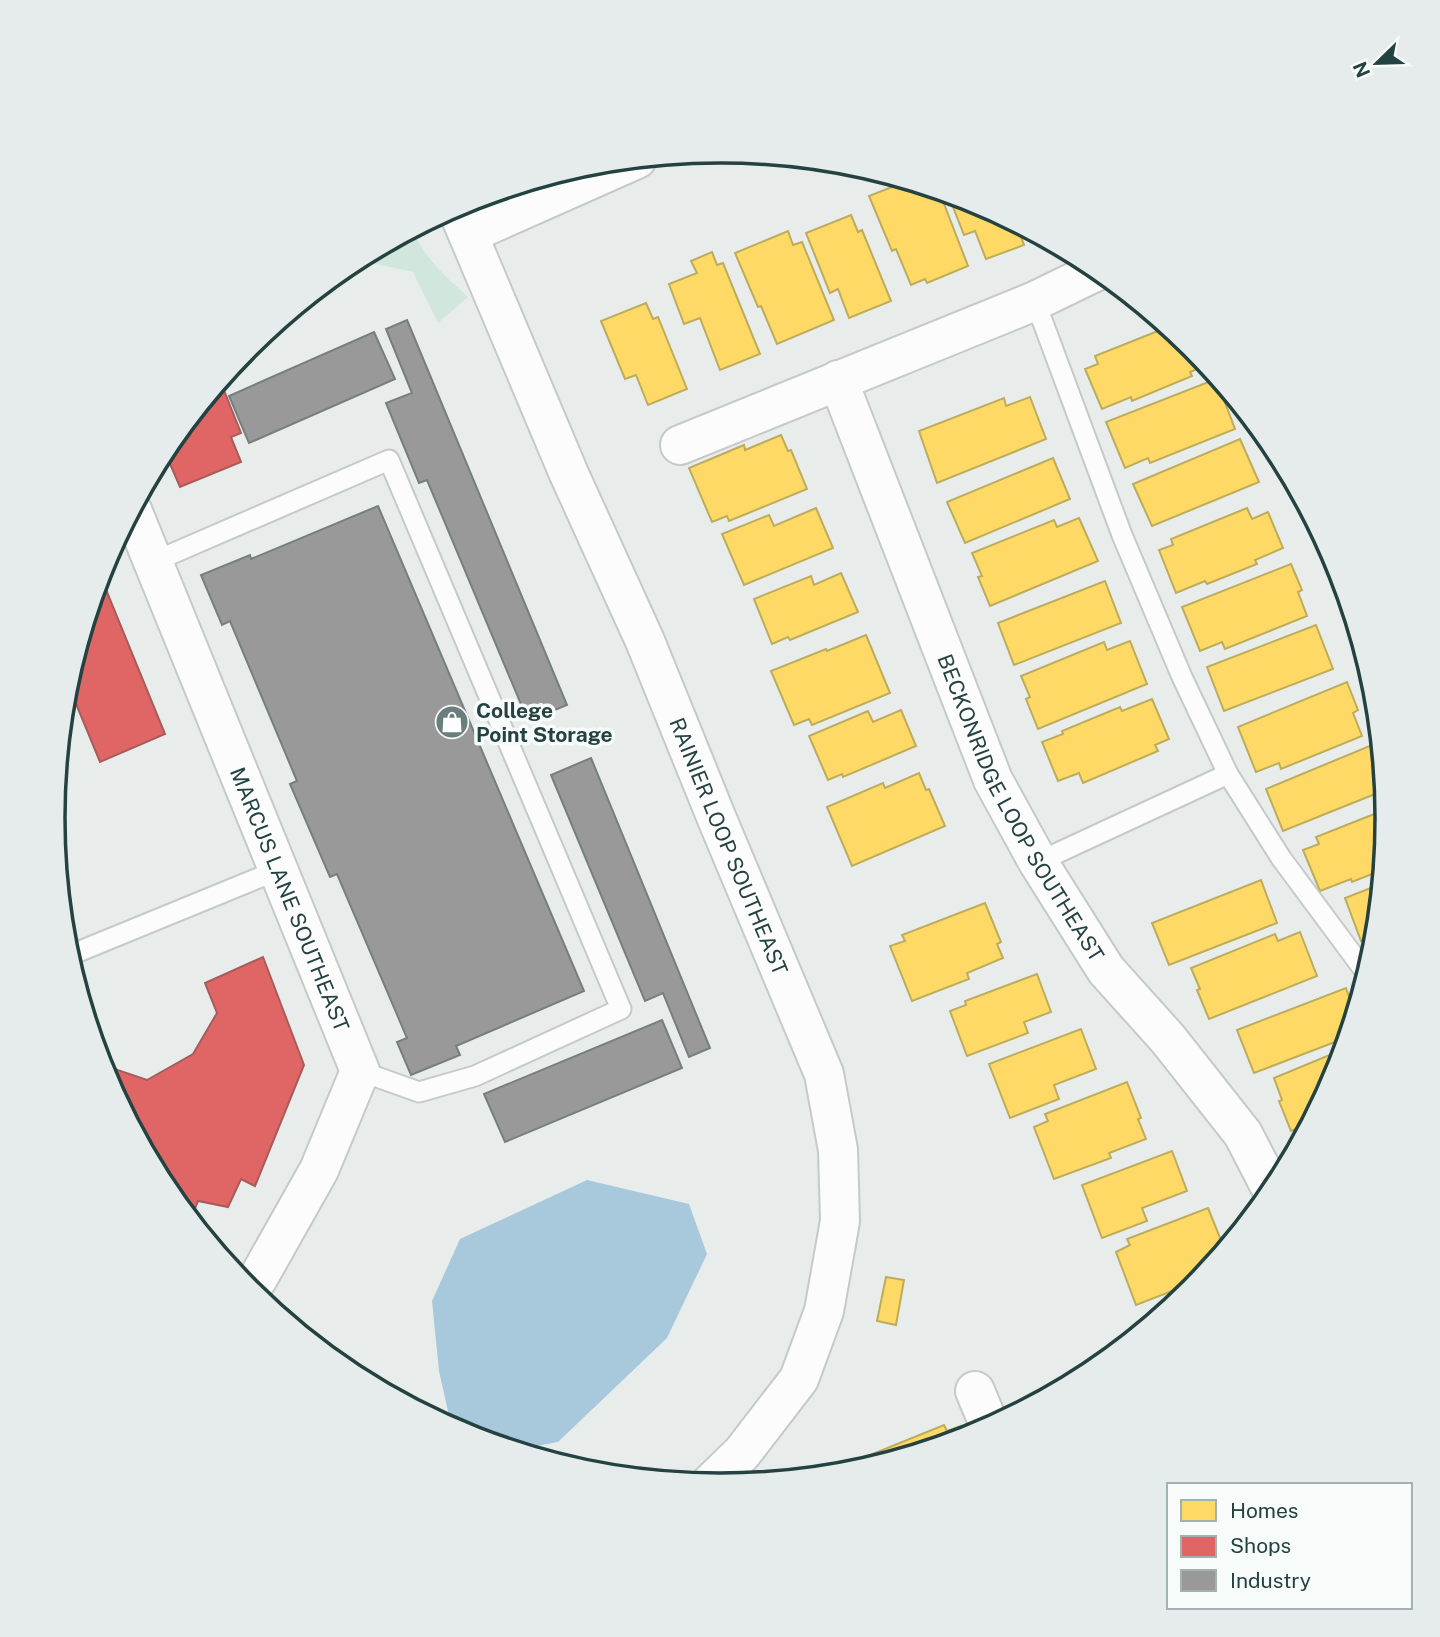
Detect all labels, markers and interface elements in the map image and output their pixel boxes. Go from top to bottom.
north arrow [1342,28,1412,98]
text: N [1348,59,1374,81]
street label: BECKONRIDGE LOOP SOUTHEAST [933,650,1110,966]
place label: College Point Storage [476,698,613,747]
shop icon: College Point Storage [433,703,471,741]
street label: RAINIER LOOP SOUTHEAST [665,714,793,979]
street label: MARCUS LANE SOUTHEAST [225,763,355,1035]
legend [1167,1483,1412,1609]
text: Homes [1230,1498,1298,1523]
text: Shops [1230,1533,1291,1558]
text: Industry [1230,1568,1311,1593]

